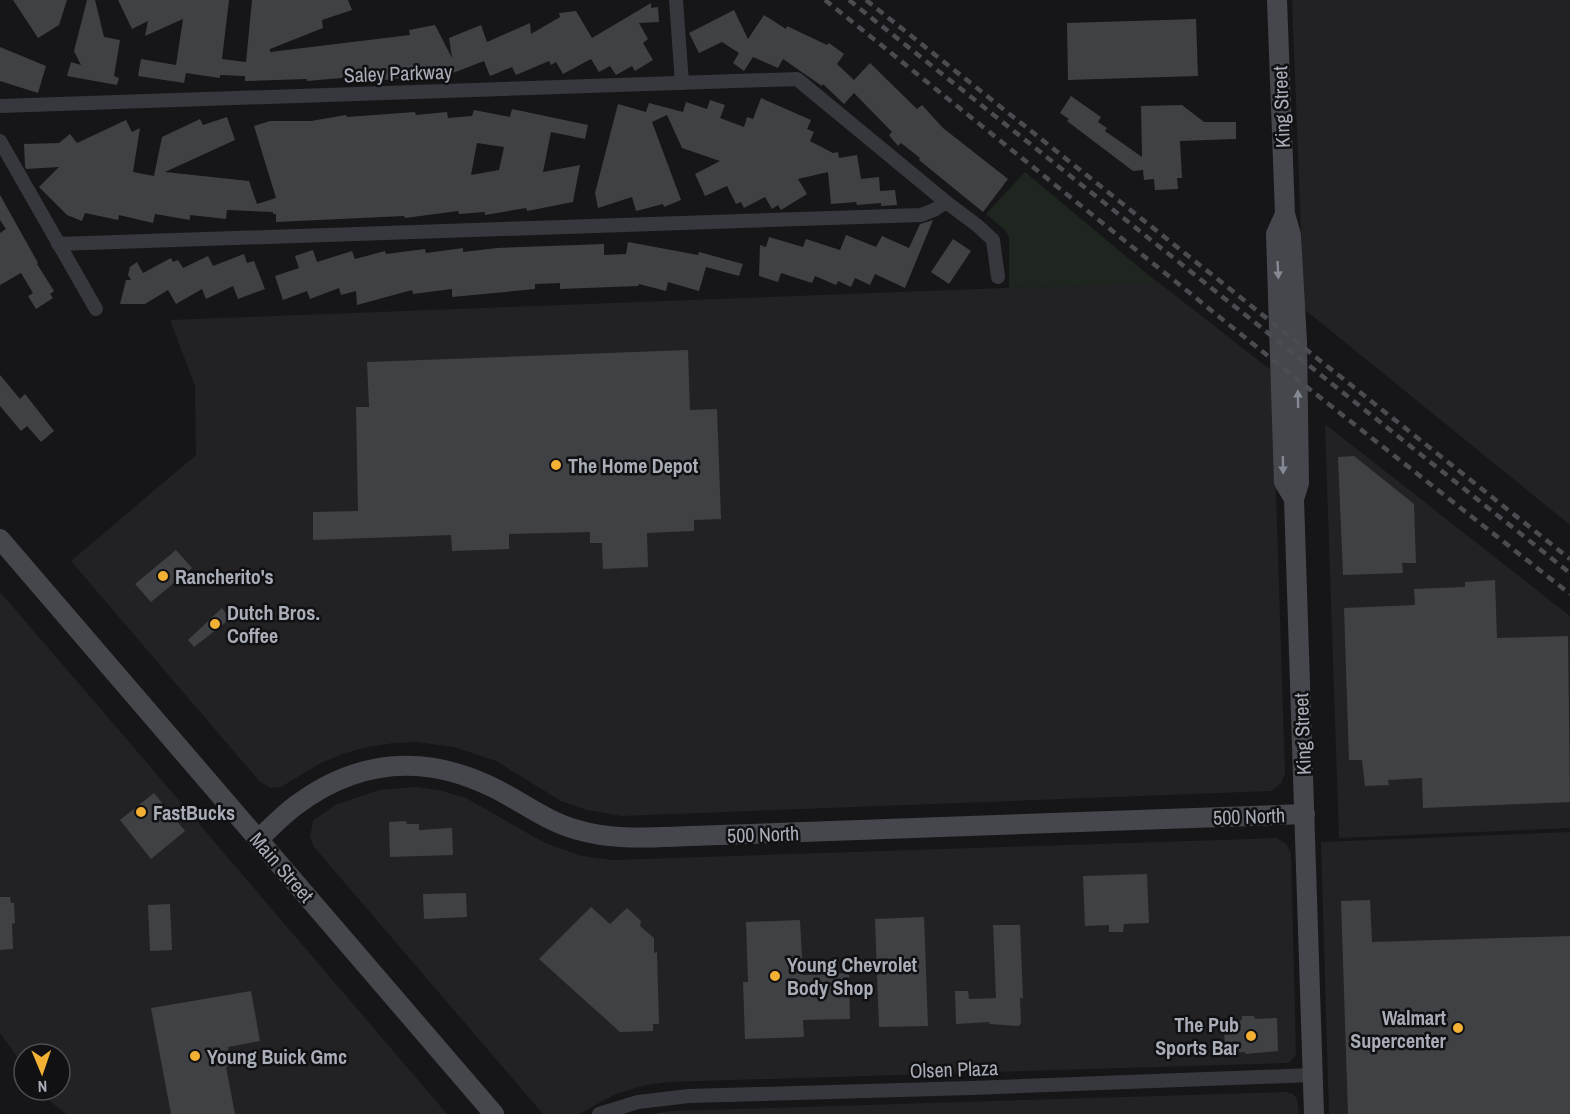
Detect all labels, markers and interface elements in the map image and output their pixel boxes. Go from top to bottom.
street label: Saley Parkway [343,58,453,88]
street label: King Street [1266,65,1296,148]
one-way arrow [1273,261,1282,280]
one-way arrow [1293,389,1303,408]
place label: The Home Depot [568,452,699,479]
one-way arrow [1279,456,1288,475]
marker: The Home Depot [549,458,563,472]
place label: Rancherito's [175,563,274,590]
marker: Rancherito's [156,569,170,583]
place label: Dutch Bros. Coffee [227,599,320,649]
marker: Dutch Bros. Coffee [208,617,222,631]
street label: King Street [1287,692,1317,775]
place label: FastBucks [153,799,235,826]
street label: 500 North [1213,801,1285,831]
marker: FastBucks [134,805,148,819]
street label: 500 North [727,819,799,849]
street label: Main Street [244,826,320,908]
place label: Young Chevrolet Body Shop [787,951,918,1001]
marker: Young Chevrolet Body Shop [768,969,782,983]
place label: Walmart Supercenter [1350,1004,1447,1054]
place label: The Pub Sports Bar [1155,1011,1240,1061]
marker: Walmart Supercenter [1451,1021,1465,1035]
marker: The Pub Sports Bar [1244,1029,1258,1043]
north arrow [12,1042,72,1102]
place label: Young Buick Gmc [207,1043,347,1070]
marker: Young Buick Gmc [188,1049,202,1063]
street label: Olsen Plaza [909,1054,999,1084]
text: N [37,1076,48,1098]

